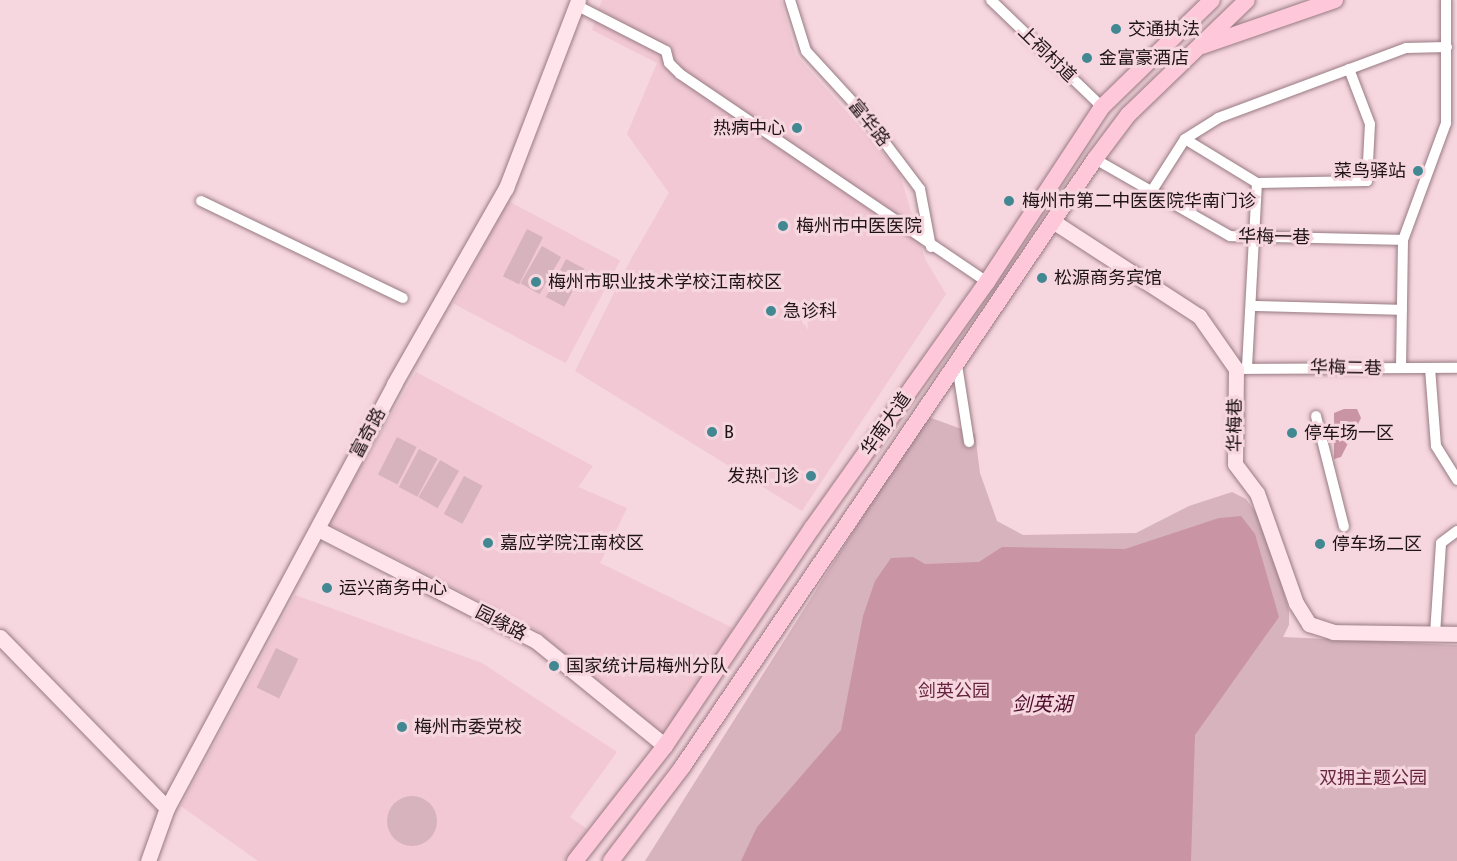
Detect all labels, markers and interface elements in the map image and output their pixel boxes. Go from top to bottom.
place label: 交通执法 [1128,18,1200,40]
street label: 上祠村道 [1014,21,1080,87]
marker: 交通执法 [1109,22,1123,36]
place label: 金富豪酒店 [1099,47,1189,69]
marker: 金富豪酒店 [1080,51,1094,65]
street label: 富华路 [844,95,894,151]
place label: 热病中心 [713,117,785,139]
marker: 热病中心 [790,121,804,135]
place label: 菜鸟驿站 [1334,160,1406,182]
marker: 菜鸟驿站 [1411,164,1425,178]
place label: 梅州市第二中医医院华南门诊 [1022,190,1256,212]
marker: 梅州市第二中医医院华南门诊 [1000,192,1018,210]
place label: 梅州市中医医院 [796,215,922,237]
marker: 梅州市中医医院 [774,217,792,235]
street label: 华梅一巷 [1238,226,1310,248]
place label: 松源商务宾馆 [1054,267,1162,289]
place label: 梅州市职业技术学校江南校区 [548,271,782,293]
marker: 松源商务宾馆 [1035,271,1049,285]
marker: 梅州市职业技术学校江南校区 [529,275,543,289]
place label: 急诊科 [783,300,837,322]
marker: 急诊科 [764,304,778,318]
street label: 华梅二巷 [1310,357,1382,379]
street label: 华南大道 [857,388,915,460]
street label: 华梅巷 [1224,398,1246,452]
street label: 富奇路 [346,404,390,462]
place label: B [724,421,734,443]
place label: 停车场一区 [1304,422,1394,444]
marker: B [705,425,719,439]
marker: 停车场一区 [1285,426,1299,440]
place label: 发热门诊 [727,465,799,487]
marker: 发热门诊 [804,469,818,483]
place label: 嘉应学院江南校区 [500,532,644,554]
place label: 停车场二区 [1332,533,1422,555]
marker: 嘉应学院江南校区 [481,536,495,550]
marker: 停车场二区 [1313,537,1327,551]
place label: 运兴商务中心 [339,577,447,599]
marker: 运兴商务中心 [320,581,334,595]
street label: 园缘路 [472,601,530,645]
place label: 国家统计局梅州分队 [566,655,728,677]
marker: 国家统计局梅州分队 [547,659,561,673]
park label: 剑英公园 [918,680,990,702]
water label: 剑英湖 [1012,692,1072,716]
place label: 梅州市委党校 [414,716,522,738]
marker: 梅州市委党校 [395,720,409,734]
park label: 双拥主题公园 [1319,767,1427,789]

